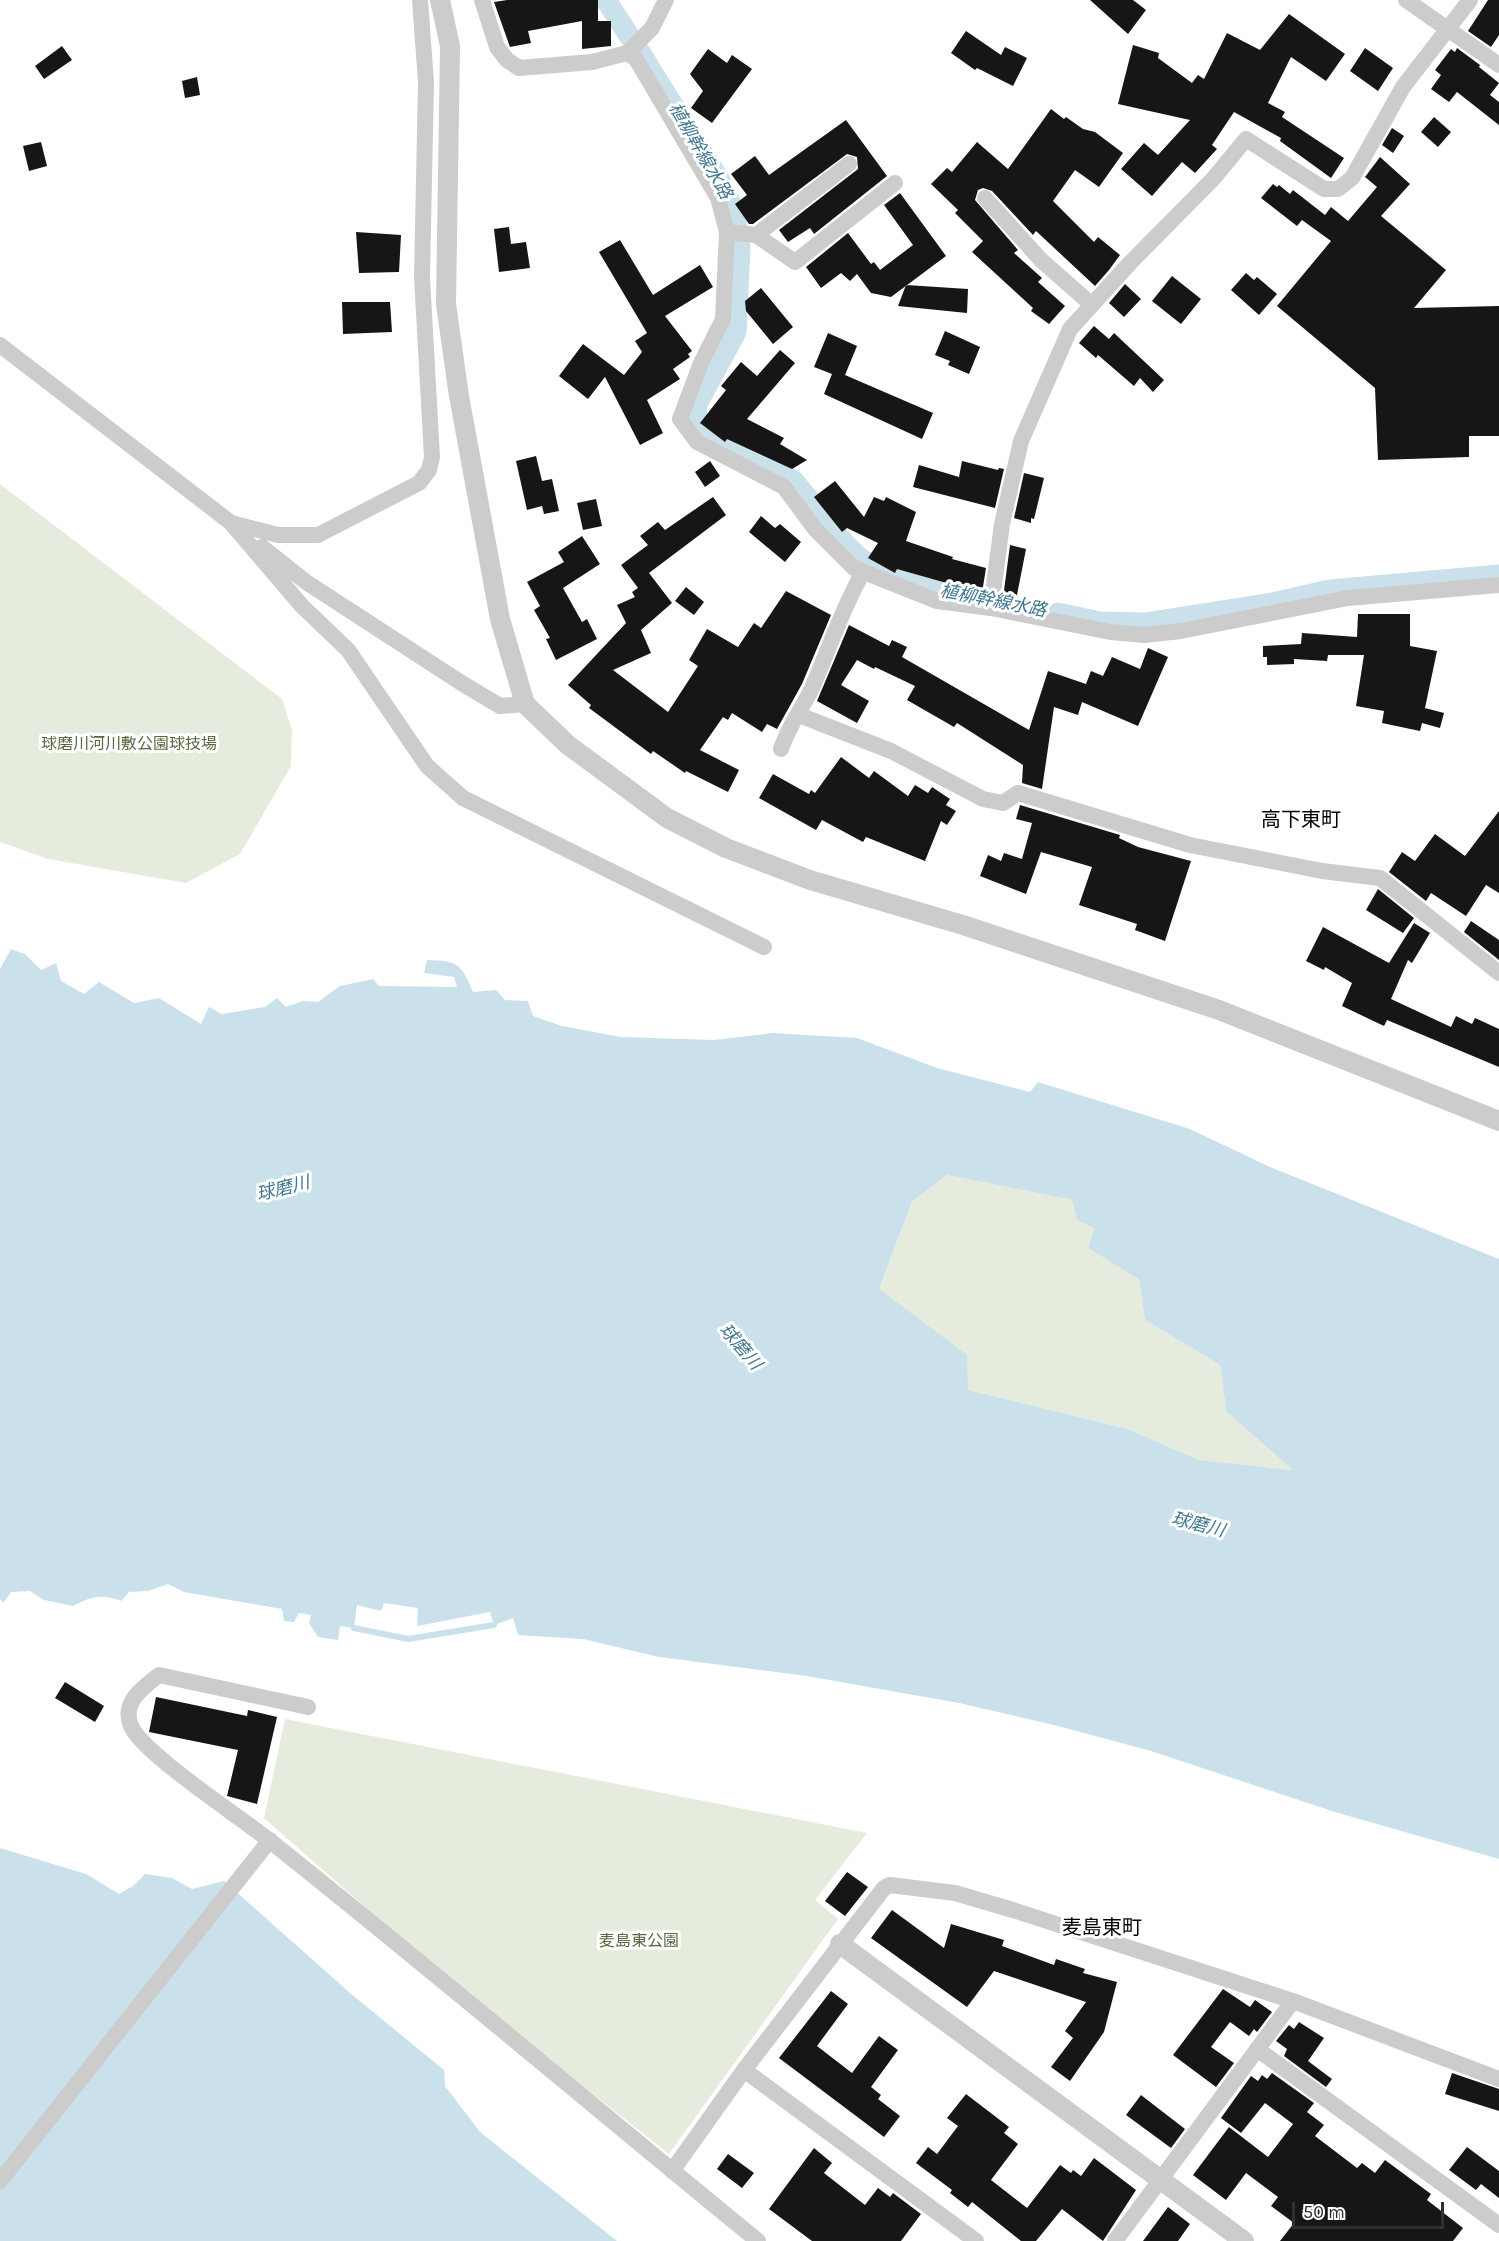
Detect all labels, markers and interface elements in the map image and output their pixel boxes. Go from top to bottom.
water label: 植柳幹線水路 [664,99,736,203]
water label: 植柳幹線水路 [938,580,1048,622]
park label: 球磨川河川敷公園球技場 [41,734,217,754]
district label: 高下東町 [1261,808,1341,832]
water label: 球磨川 [254,1172,312,1206]
water label: 球磨川 [714,1320,766,1374]
water label: 球磨川 [1169,1508,1227,1542]
district label: 麦島東町 [1062,1916,1142,1940]
park label: 麦島東公園 [599,1931,679,1951]
scale bar [1295,2190,1446,2228]
text: 50 m [1303,2201,1345,2223]

